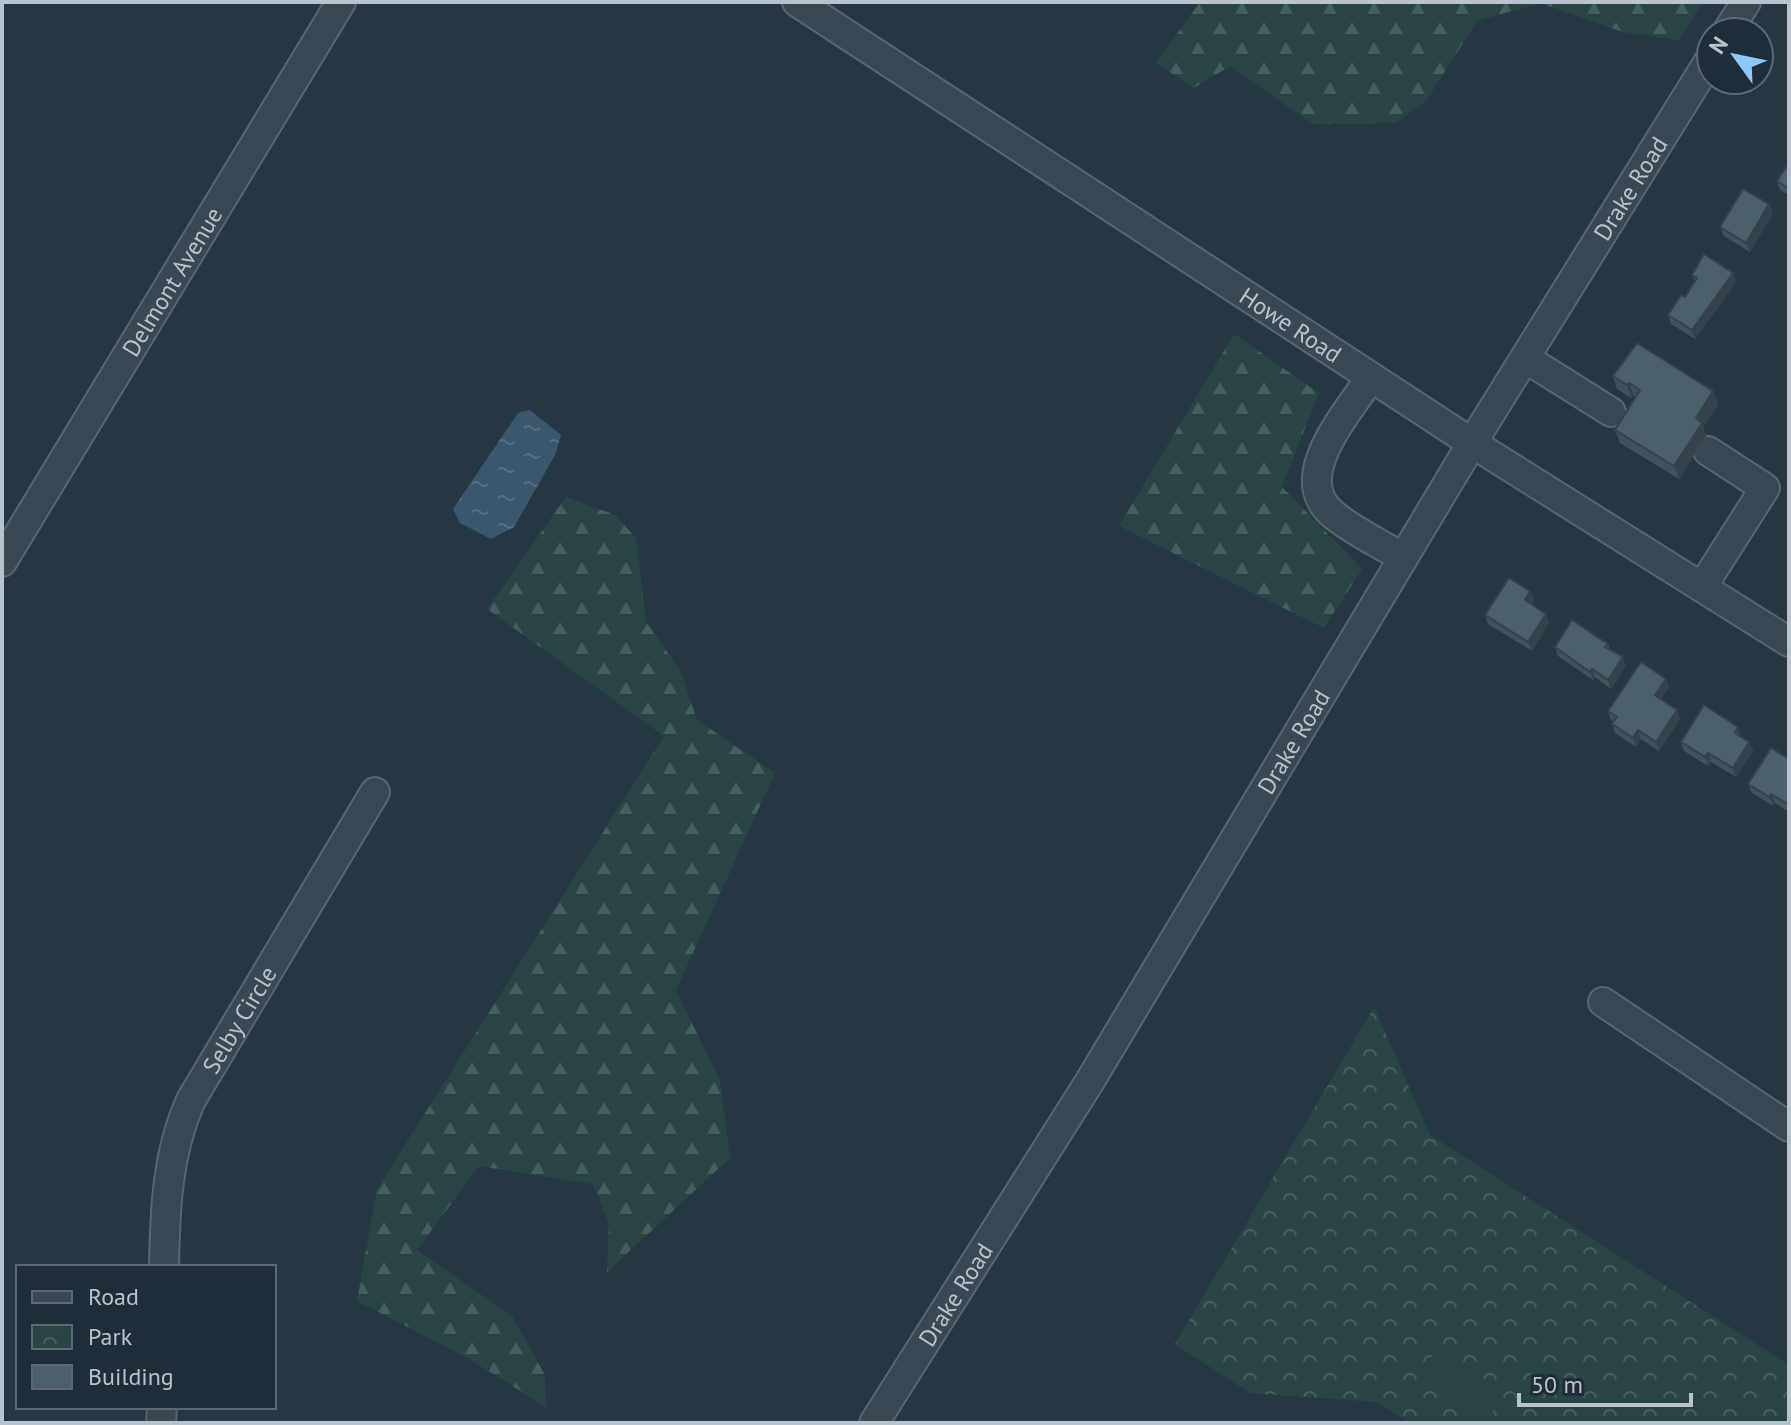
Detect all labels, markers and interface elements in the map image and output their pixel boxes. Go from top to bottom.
north arrow [1695,16,1775,96]
text: N [1703,31,1734,59]
street label: Drake Road [1586,131,1674,246]
street label: Delmont Avenue [115,201,229,362]
street label: Howe Road [1234,280,1348,369]
street label: Drake Road [1250,684,1336,800]
street label: Selby Circle [195,960,283,1079]
street label: Drake Road [911,1237,999,1352]
legend [16,1265,276,1409]
text: Road [88,1281,139,1312]
text: Park [88,1321,133,1352]
scale bar [1519,1357,1691,1407]
text: Building [88,1361,174,1392]
text: 50 m [1531,1369,1583,1400]

